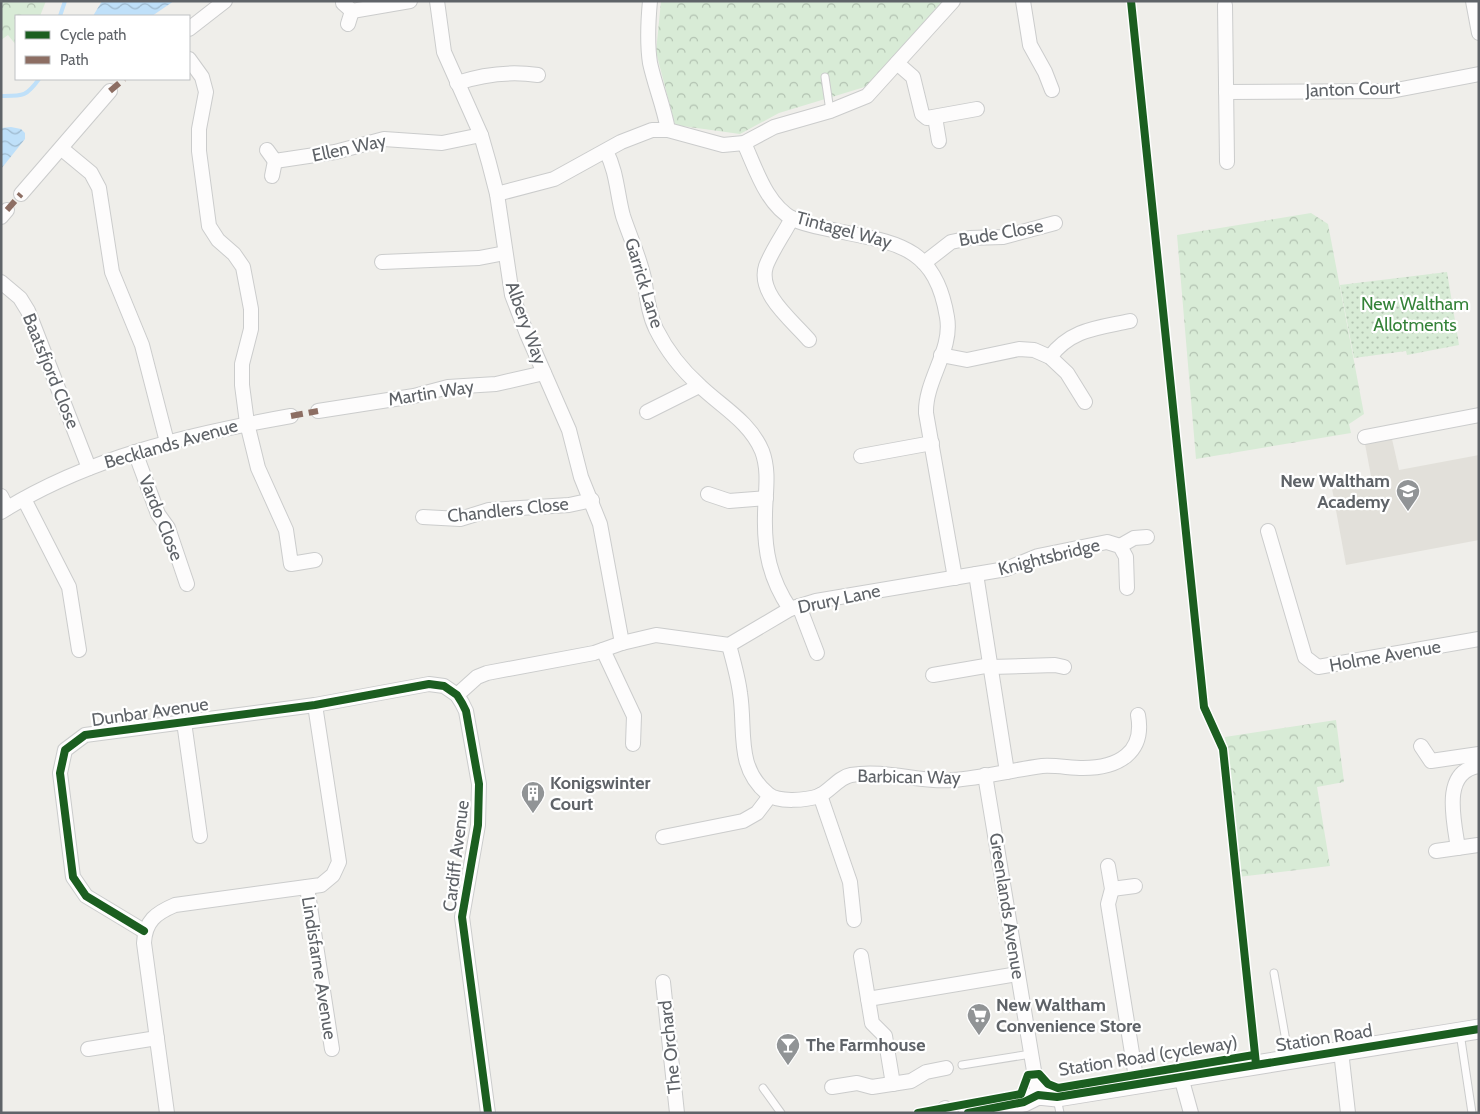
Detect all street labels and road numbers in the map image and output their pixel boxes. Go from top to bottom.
street label: Janton Court [1304,76,1401,102]
street label: Ellen Way [310,129,388,167]
street label: Tintagel Way [794,207,894,253]
street label: Bude Close [957,215,1045,251]
street label: Garrick Lane [620,235,668,331]
street label: Albery Way [501,278,551,368]
street label: Baatsfjord Close [18,310,84,432]
street label: Martin Way [387,375,475,411]
street label: Becklands Avenue [102,414,240,474]
street label: Vardo Close [134,472,188,564]
street label: Chandlers Close [446,493,570,527]
street label: Knightsbridge [996,534,1102,580]
street label: Drury Lane [796,580,882,618]
street label: Holme Avenue [1328,635,1442,677]
street label: Dunbar Avenue [90,693,210,731]
street label: Barbican Way [857,765,961,789]
street label: Cardiff Avenue [438,799,474,913]
street label: Greenlands Avenue [985,831,1029,981]
street label: Lindisfarne Avenue [297,895,341,1041]
street label: The Orchard [654,999,686,1095]
street label: Station Road [1274,1019,1374,1057]
street label: Station Road (cycleway) [1057,1031,1239,1081]

